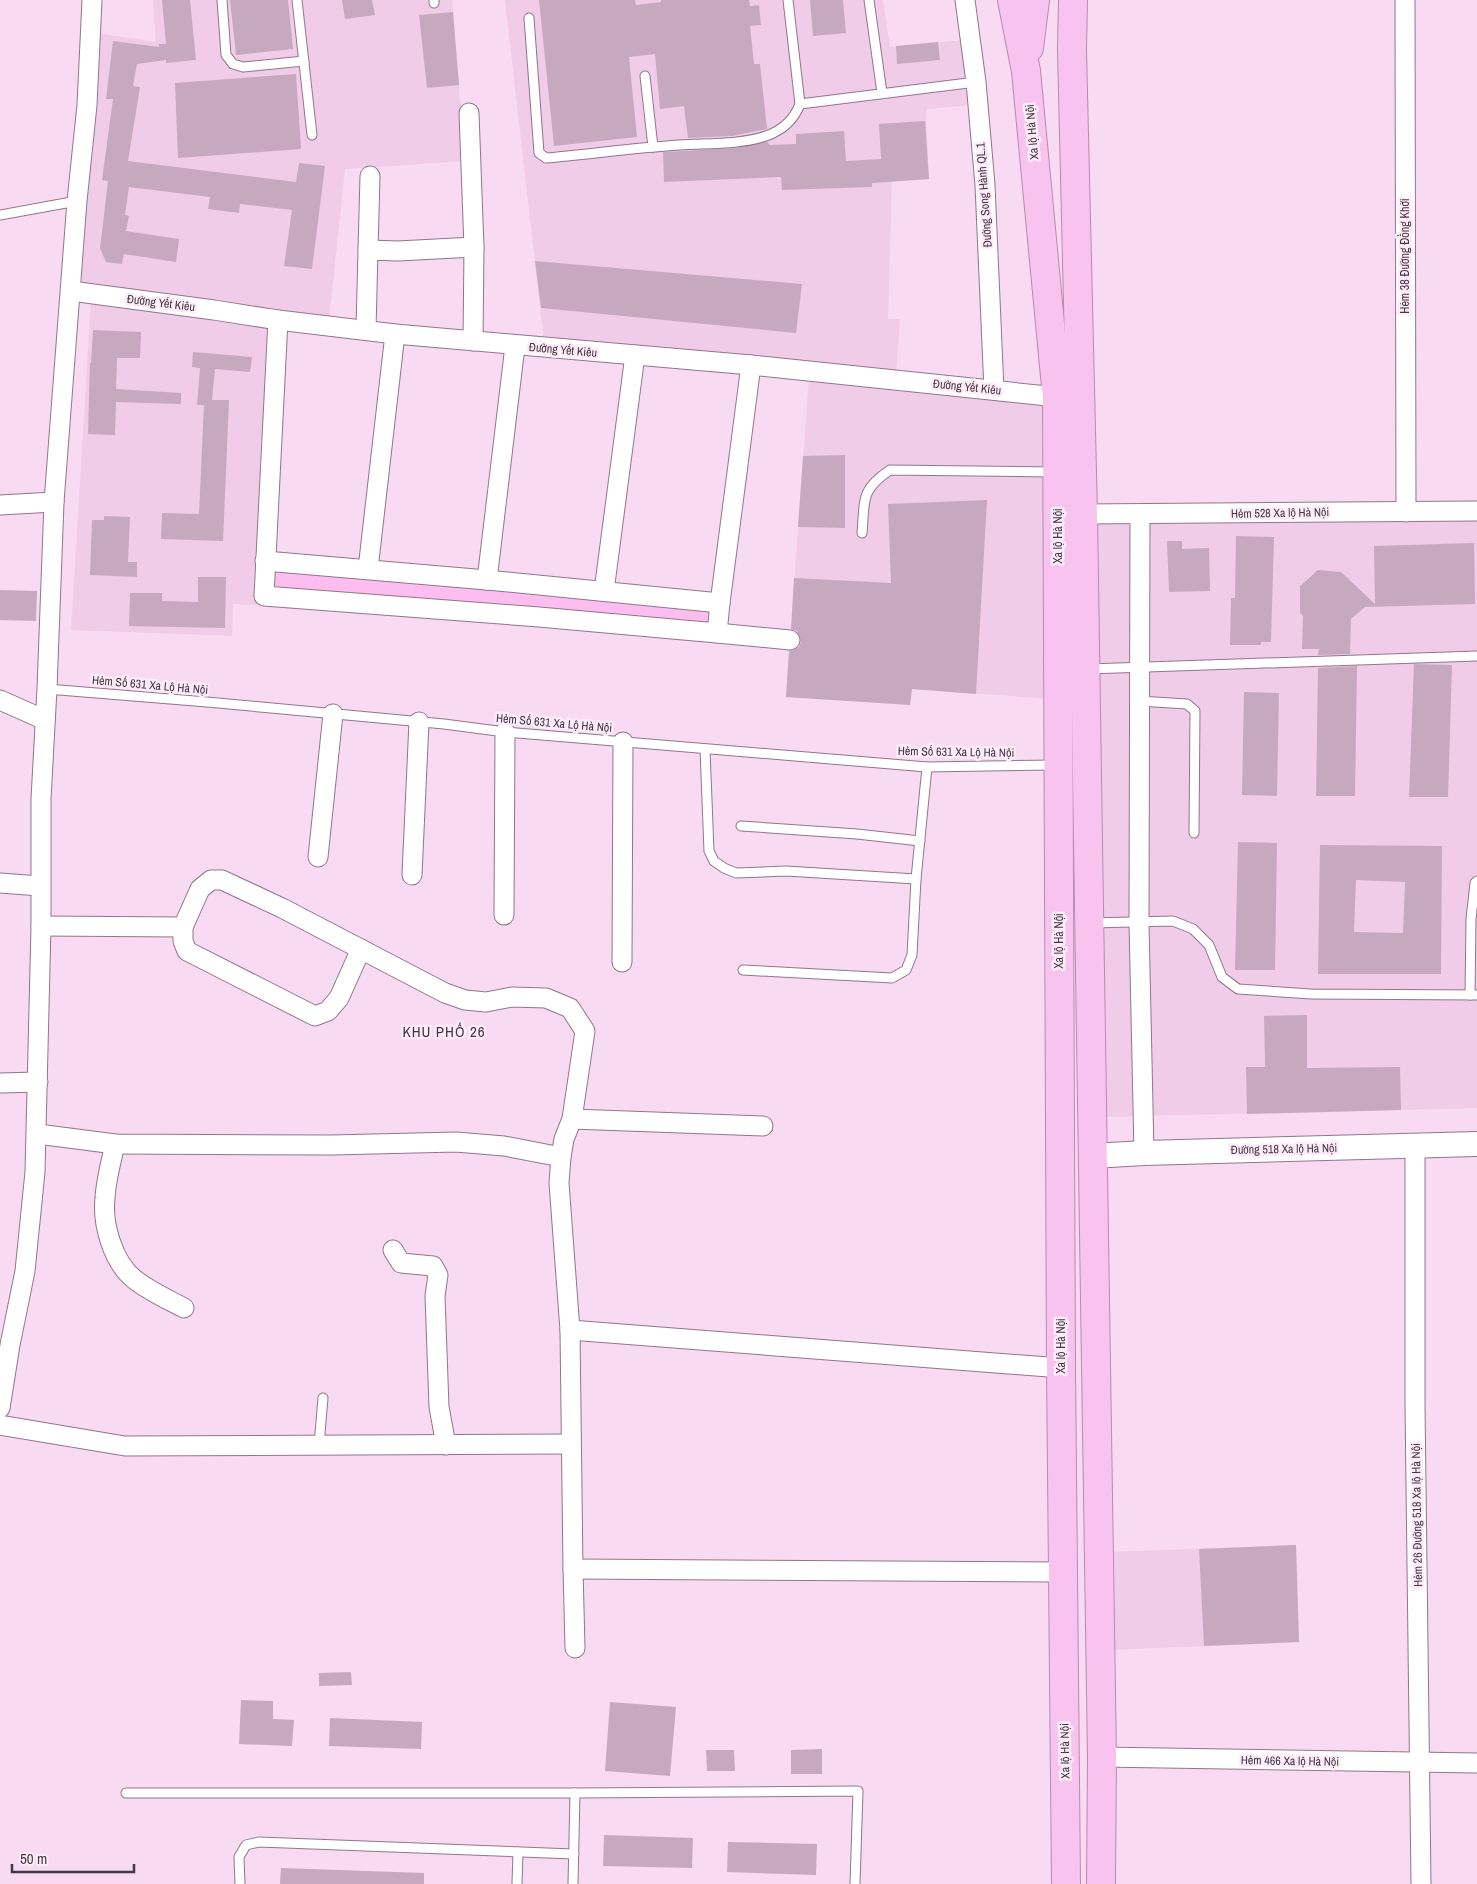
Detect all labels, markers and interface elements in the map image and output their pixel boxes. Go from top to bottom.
street label: Xa lộ Hà Nội [1022,104,1042,160]
street label: Đường Song Hành QL.1 [972,142,996,248]
street label: Hẻm 38 Đường Đồng Khởi [1397,198,1413,314]
street label: Đường Yết Kiêu [126,291,196,315]
street label: Đường Yết Kiêu [528,339,598,361]
street label: Đường Yết Kiêu [932,375,1002,399]
street label: Hẻm 528 Xa lộ Hà Nội [1231,504,1329,522]
street label: Xa lộ Hà Nội [1050,508,1066,564]
street label: Hẻm Số 631 Xa Lộ Hà Nội [91,672,209,698]
street label: Hẻm Số 631 Xa Lộ Hà Nội [495,710,613,736]
street label: Hẻm Số 631 Xa Lộ Hà Nội [898,743,1014,761]
street label: Xa lộ Hà Nội [1051,913,1067,969]
district label: KHU PHỐ 26 [402,1021,486,1042]
street label: Đường 518 Xa lộ Hà Nội [1231,1140,1337,1158]
street label: Xa lộ Hà Nội [1053,1318,1069,1374]
street label: Hẻm 26 Đường 518 Xa lộ Hà Nội [1408,1443,1426,1587]
street label: Xa lộ Hà Nội [1057,1723,1073,1779]
street label: Hẻm 466 Xa lộ Hà Nội [1241,1752,1339,1770]
scale bar [12,1842,135,1874]
text: 50 m [20,1848,47,1869]

